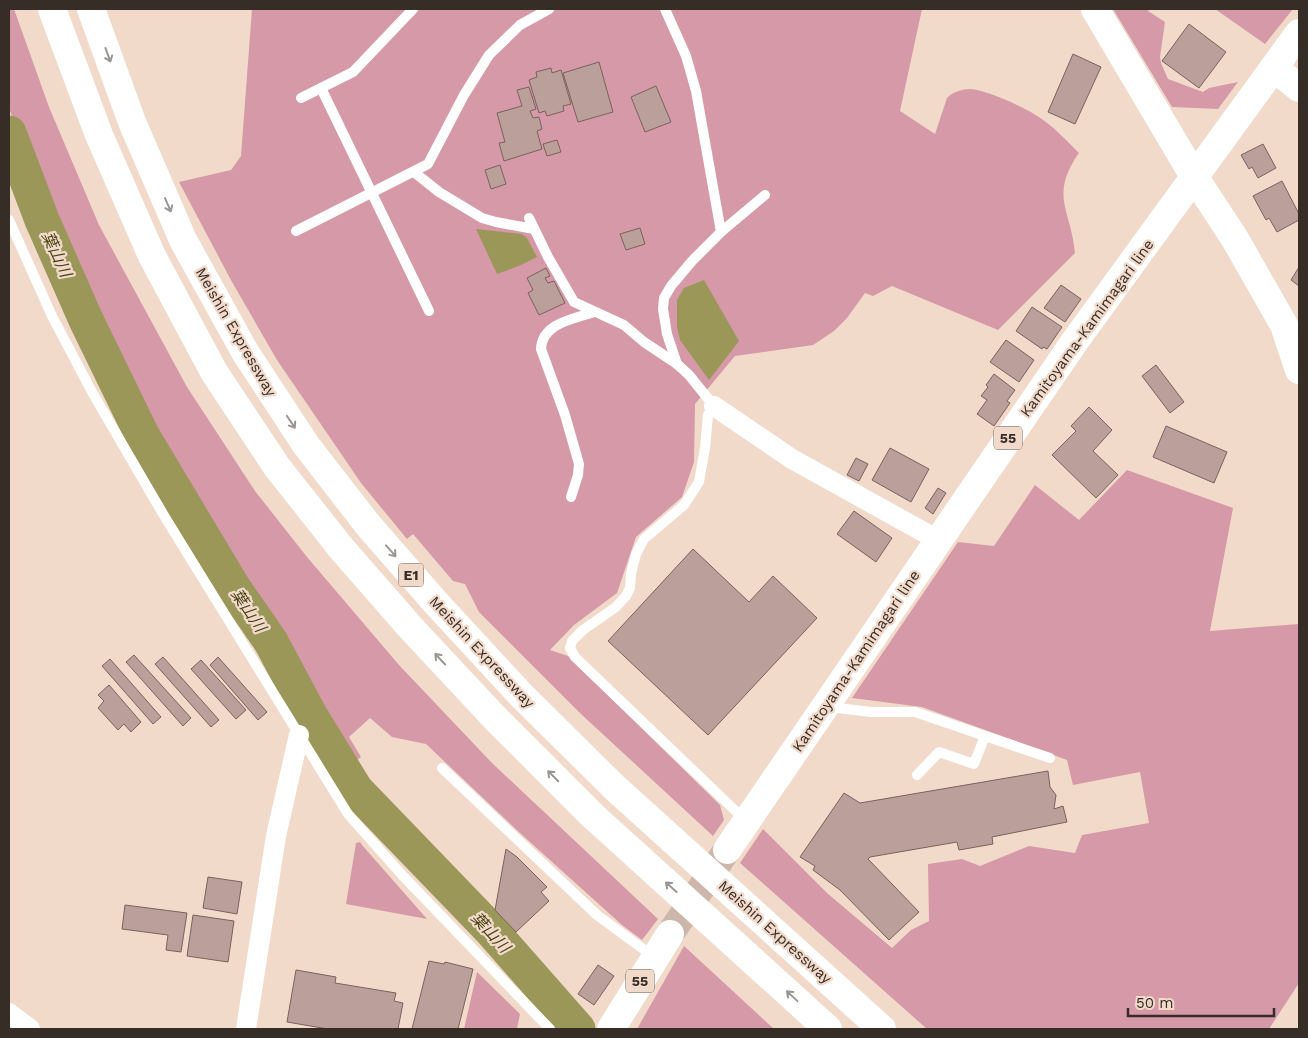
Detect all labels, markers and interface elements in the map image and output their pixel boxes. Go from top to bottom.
one-way arrow [104,46,113,62]
one-way arrow [164,197,174,212]
water label: 葉山川 [38,228,76,282]
street label: Kamitoyama-Kamimagari line [1017,236,1157,420]
street label: Meishin Expressway [192,264,280,400]
one-way arrow [287,415,297,429]
road number: 55 [994,426,1022,449]
one-way arrow [385,544,396,557]
road number: E1 [398,564,424,586]
street label: Kamitoyama-Kamimagari line [788,567,924,755]
water label: 葉山川 [227,585,271,637]
street label: Meishin Expressway [426,592,539,712]
one-way arrow [434,653,446,666]
one-way arrow [547,770,559,782]
street label: Meishin Expressway [715,876,835,988]
one-way arrow [665,881,678,893]
water label: 葉山川 [467,908,515,958]
road number: 55 [626,969,654,992]
scale bar [1128,986,1274,1018]
one-way arrow [786,990,798,1002]
text: 50 m [1136,994,1173,1012]

